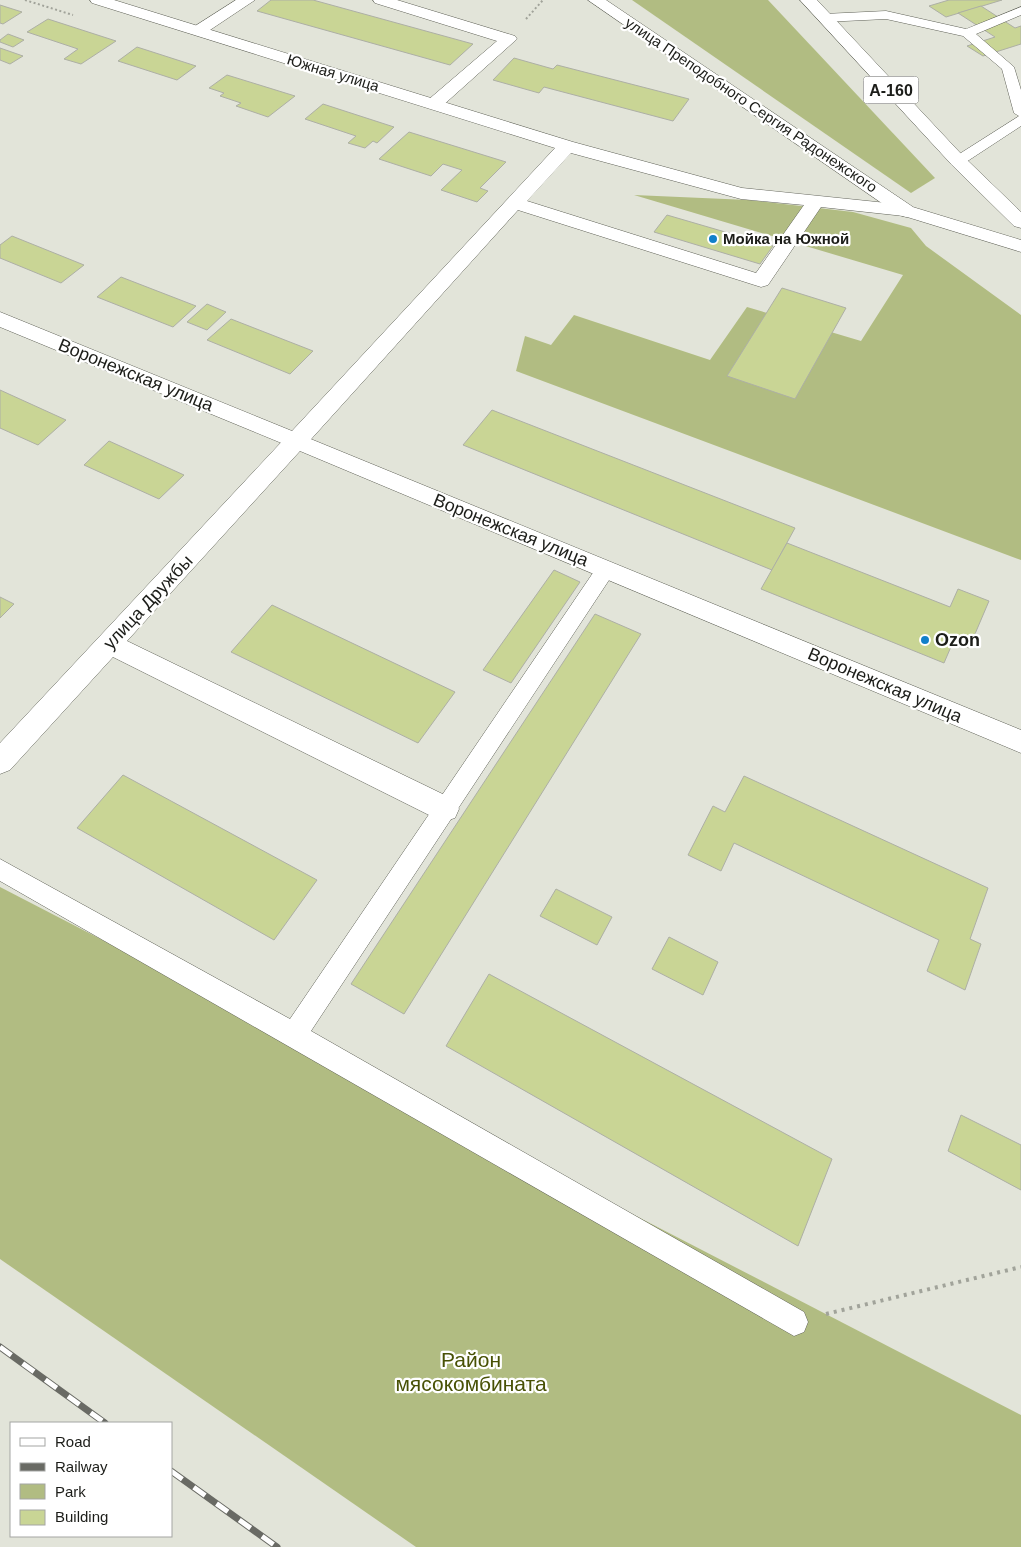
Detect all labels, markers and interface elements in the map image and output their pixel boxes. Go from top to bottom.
street label: улица Преподобного Сергия Радонежского [622,14,880,196]
street label: Южная улица [285,50,382,95]
road number: А-160 [864,76,918,104]
place label: Мойка на Южной [723,230,849,247]
marker: Мойка на Южной [707,233,719,245]
street label: Воронежская улица [56,335,217,416]
street label: Воронежская улица [431,490,592,571]
street label: улица Дружбы [99,551,197,653]
place label: Ozon [935,630,980,650]
marker: Ozon [919,634,931,646]
street label: Воронежская улица [805,643,966,727]
park label: Район мясокомбината [395,1348,547,1395]
legend [10,1422,172,1537]
text: Road [55,1433,91,1450]
text: Railway [55,1458,108,1475]
text: Park [55,1483,86,1500]
text: Building [55,1508,108,1525]

